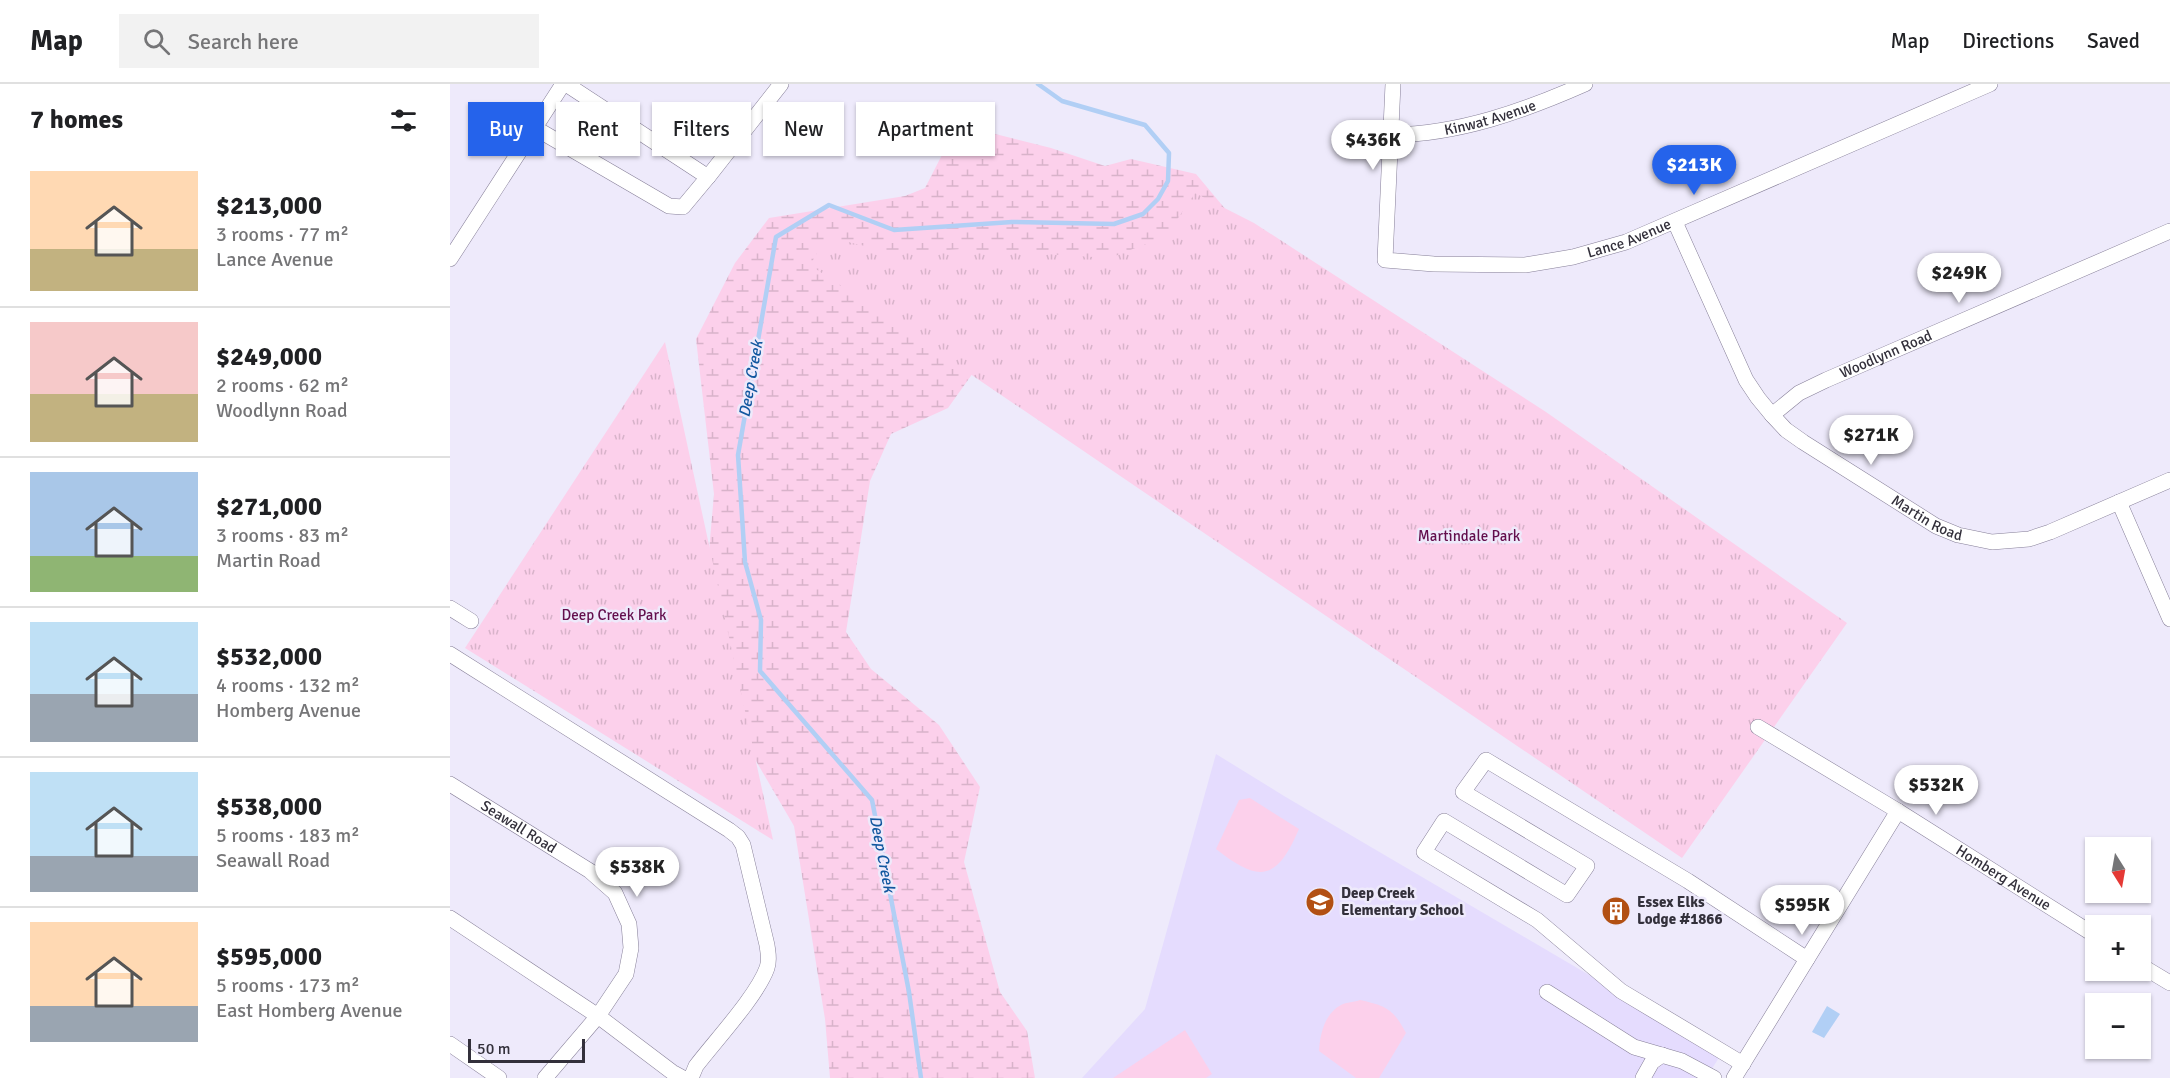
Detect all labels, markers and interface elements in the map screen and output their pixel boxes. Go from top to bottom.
search box [119,14,539,68]
text: Map [30,24,83,58]
icon: search [140,25,173,58]
text: Search here [188,28,299,55]
text: Map [1891,28,1929,54]
text: Directions [1962,28,2054,54]
text: Saved [2087,28,2140,54]
street label: Kinwat Avenue [1443,96,1539,139]
chip: Buy [468,102,544,156]
chip: Rent [556,102,640,156]
chip: Filters [652,102,751,156]
chip: New [763,102,844,156]
chip: Apartment [856,102,995,156]
text: 7 homes [30,104,123,136]
icon: filters [387,104,420,137]
pin: $436K [1331,120,1415,171]
text: $436K [1345,127,1401,152]
pin: $213K [1652,145,1736,196]
text: $213K [1666,152,1722,177]
text: $213,000 [216,190,322,222]
icon: home [78,195,150,267]
street label: Lance Avenue [1585,215,1674,262]
text: 3 rooms · 77 m² [216,222,349,247]
text: Lance Avenue [216,247,334,272]
pin: $249K [1917,253,2001,304]
text: $249K [1931,260,1987,285]
street label: Woodlynn Road [1837,326,1935,382]
water label: Deep Creek [734,337,768,419]
text: $249,000 [216,341,322,373]
icon: home [78,346,150,418]
text: 2 rooms · 62 m² [216,373,349,398]
text: Woodlynn Road [216,398,348,423]
pin: $271K [1829,415,1913,466]
text: $271K [1843,422,1899,447]
text: $271,000 [216,491,322,523]
street label: Martin Road [1888,491,1964,545]
icon: home [78,496,150,568]
text: 3 rooms · 83 m² [216,523,349,548]
park label: Martindale Park [1418,527,1521,545]
text: Martin Road [216,548,321,573]
park label: Deep Creek Park [562,606,667,624]
text: $532,000 [216,641,322,673]
icon: home [78,646,150,718]
text: 4 rooms · 132 m² [216,673,360,698]
text: Homberg Avenue [216,698,361,723]
pin: $532K [1894,765,1978,816]
text: $532K [1908,772,1964,797]
text: $538,000 [216,791,322,823]
icon: home [78,796,150,868]
street label: Seawall Road [478,796,560,857]
water label: Deep Creek [865,814,900,896]
text: 5 rooms · 183 m² [216,823,360,848]
north arrow [2085,837,2151,903]
map controls [2085,837,2151,1059]
street label: Homberg Avenue [1953,841,2054,914]
pin: $538K [595,847,679,898]
text: Seawall Road [216,848,330,873]
text: $538K [609,854,665,879]
place label: Deep Creek Elementary School [1341,884,1464,919]
pin: $595K [1760,885,1844,936]
school or university icon: Deep Creek Elementary School [1304,886,1336,918]
text: $595K [1774,892,1830,917]
place label: Essex Elks Lodge #1866 [1637,893,1723,928]
building icon: Essex Elks Lodge #1866 [1600,895,1632,927]
button: + [2085,915,2151,981]
text: $595,000 [216,941,322,973]
icon: home [78,946,150,1018]
text: 5 rooms · 173 m² [216,973,360,998]
button: − [2085,993,2151,1059]
text: East Homberg Avenue [216,998,403,1023]
scale bar [468,1036,585,1064]
text: 50 m [477,1039,511,1059]

